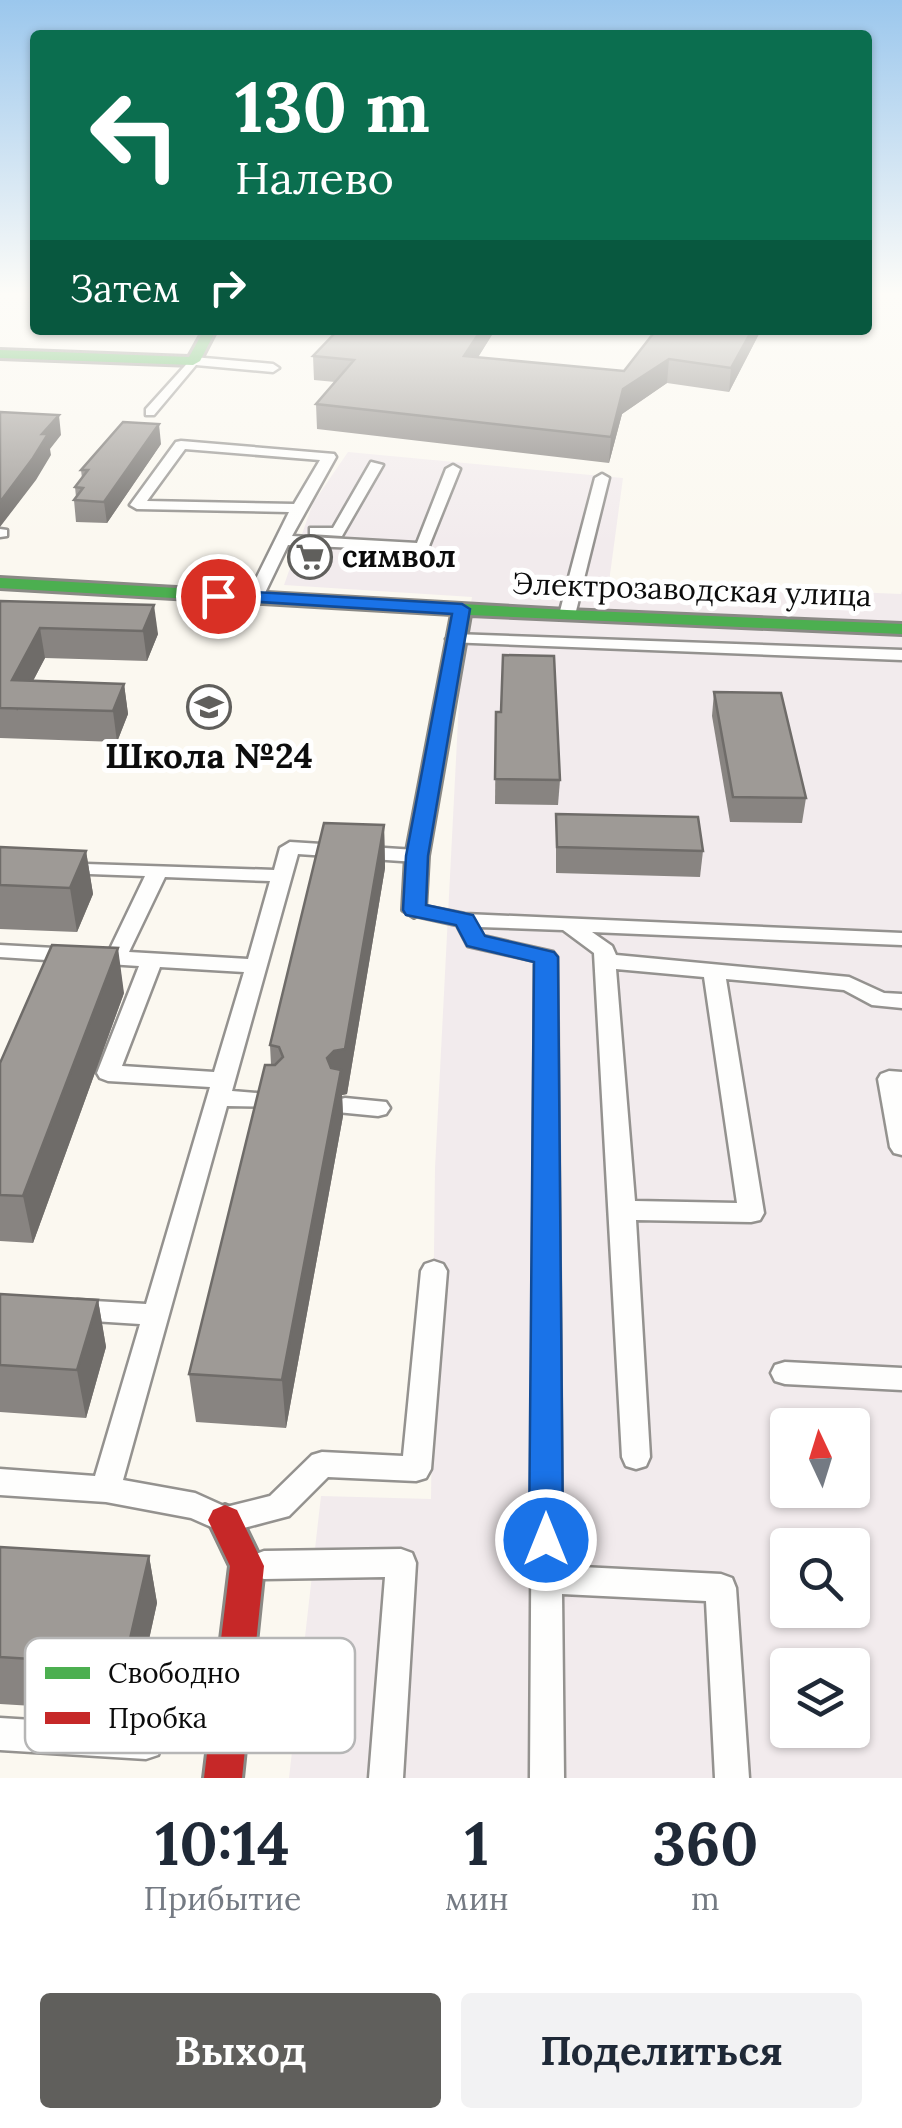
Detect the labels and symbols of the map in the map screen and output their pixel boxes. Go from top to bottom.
supermarket icon: символ [287,534,333,580]
place label: символ [342,537,456,575]
pin [176,554,261,639]
street label: Электрозаводская улица [512,564,872,615]
school or university icon: Школа №24 [186,684,232,730]
place label: Школа №24 [105,733,313,778]
north arrow [770,1408,870,1508]
position arrow [494,1488,598,1592]
legend [25,1638,355,1753]
text: Свободно [108,1655,241,1691]
text: Пробка [108,1700,207,1736]

